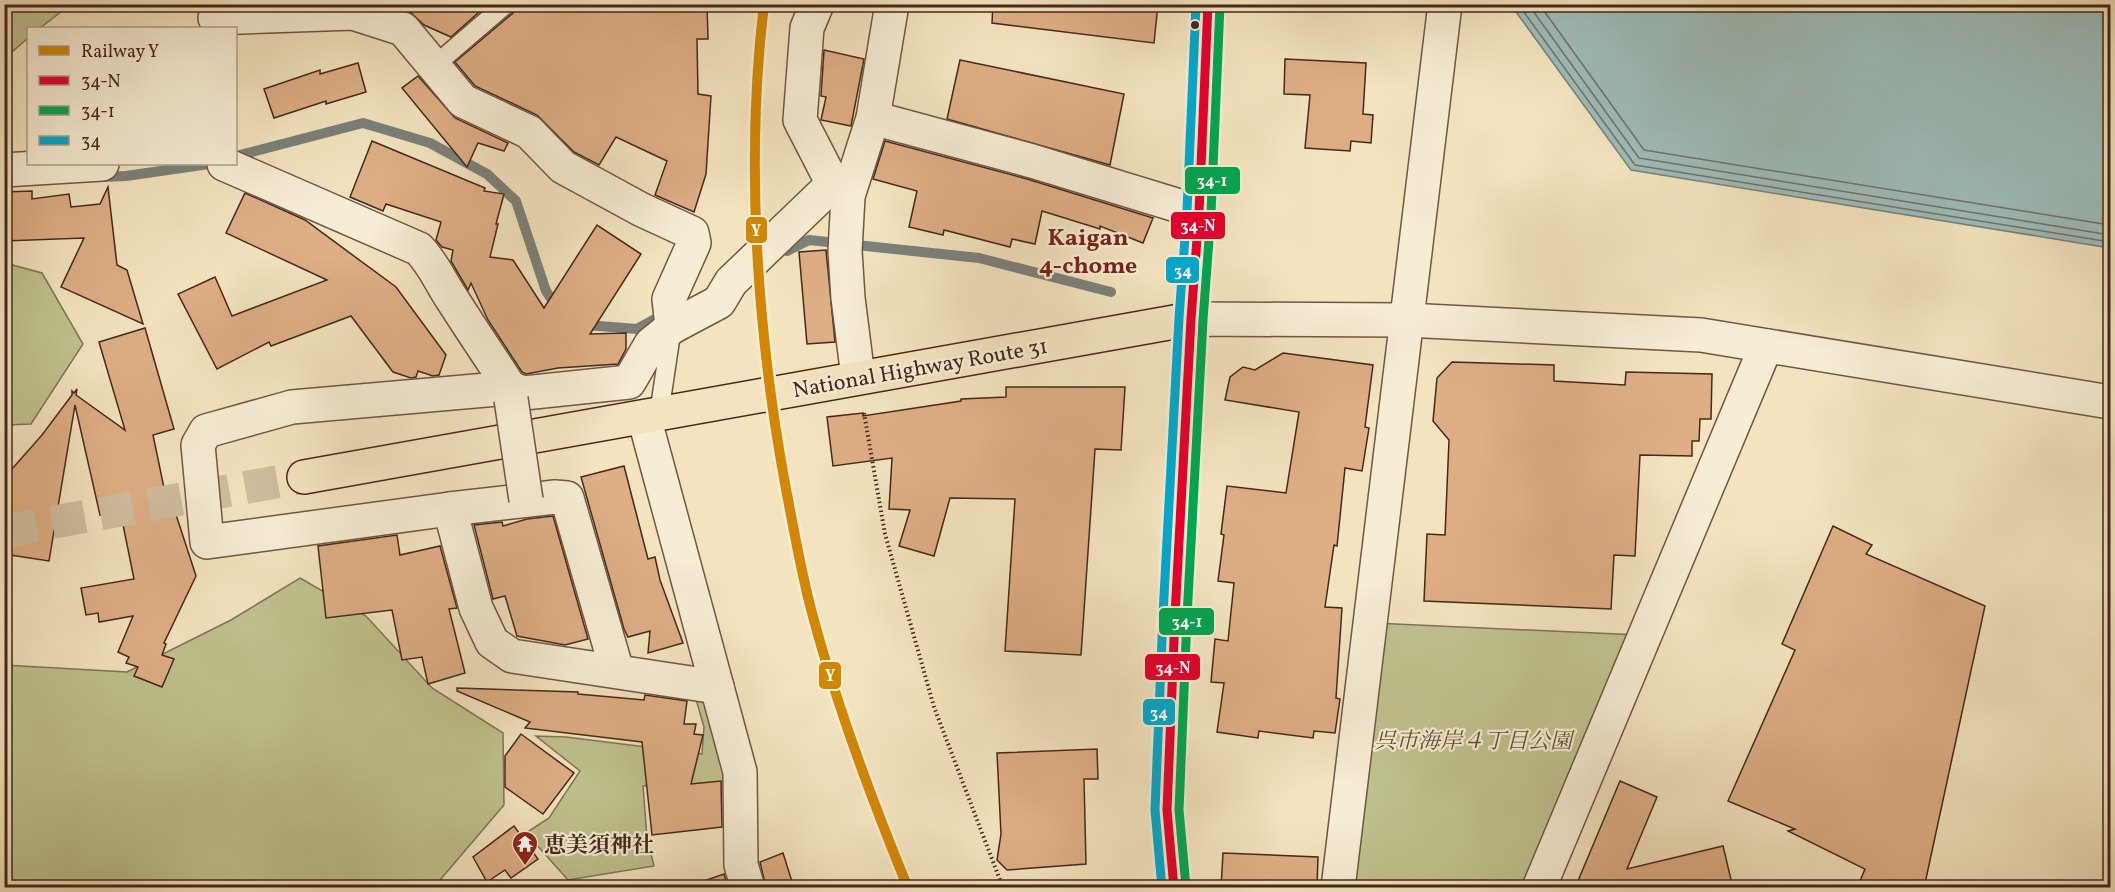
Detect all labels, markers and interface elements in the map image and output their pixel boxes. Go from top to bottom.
unlabelled marker [1189,19,1201,31]
legend [27,27,237,165]
text: Railway Y [81,40,159,65]
text: 34-N [81,70,121,95]
text: 34-1 [81,100,115,125]
text: 34 [81,130,101,155]
line badge: 34-1 [1184,166,1241,195]
text: 34-1 [1197,171,1227,193]
line badge: 34-N [1170,211,1226,240]
line badge: Y [745,216,768,244]
text: 34-N [1180,216,1216,238]
text: Y [751,221,761,243]
district label: Kaigan 4-chome [1039,222,1137,284]
line badge: 34 [1165,256,1200,284]
text: 34 [1174,261,1192,283]
street label: National Highway Route 31 [790,332,1050,407]
line badge: 34-1 [1158,607,1215,636]
text: 34-1 [1172,612,1202,634]
line badge: 34-N [1144,653,1201,681]
text: 34-N [1155,658,1191,680]
line badge: Y [818,661,842,690]
text: Y [825,666,835,688]
line badge: 34 [1142,698,1176,726]
text: 34 [1150,703,1168,725]
park label: 呉市海岸４丁目公園 [1374,727,1575,758]
temple icon: 恵美須神社 [510,829,540,867]
place label: 恵美須神社 [544,831,654,862]

